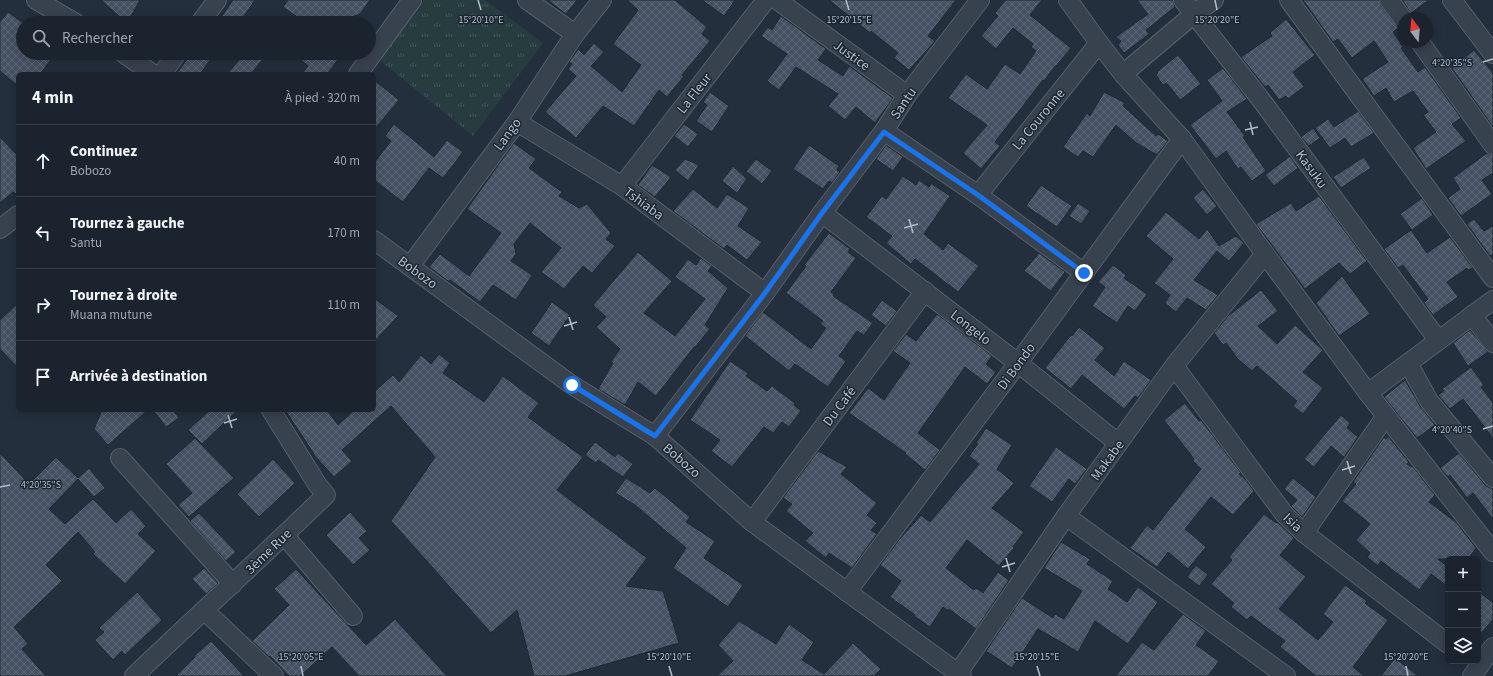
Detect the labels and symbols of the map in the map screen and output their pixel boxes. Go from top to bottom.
north arrow [1397,12,1433,48]
text: 15°20'10"E [458,13,504,27]
text: 15°20'15"E [826,13,872,27]
text: 15°20'20"E [1194,13,1240,27]
street label: Justice [829,36,874,76]
text: 4°20'35"S [1432,56,1472,70]
street label: La Fleur [673,69,717,118]
street label: Santu [886,84,922,123]
street label: La Couronne [1008,84,1070,155]
street label: Lango [489,114,526,155]
street label: Kasuku [1290,146,1332,193]
street label: Tshiaba [619,182,668,225]
street label: Bobozo [394,252,441,294]
route end [1075,264,1093,282]
street label: Longelo [946,305,995,350]
street label: Di Bondo [993,339,1041,394]
route start [563,376,581,394]
street label: Du Café [818,383,861,431]
text: 4°20'40"S [1432,423,1472,437]
street label: Makabe [1086,436,1129,485]
street label: Bobozo [658,439,705,483]
text: 4°20'35"S [21,478,61,492]
street label: Isia [1278,509,1306,537]
street label: 3ème Rue [241,524,296,579]
text: 15°20'05"E [278,650,324,664]
text: 15°20'10"E [646,650,692,664]
text: 15°20'15"E [1014,650,1060,664]
text: 15°20'20"E [1383,650,1429,664]

